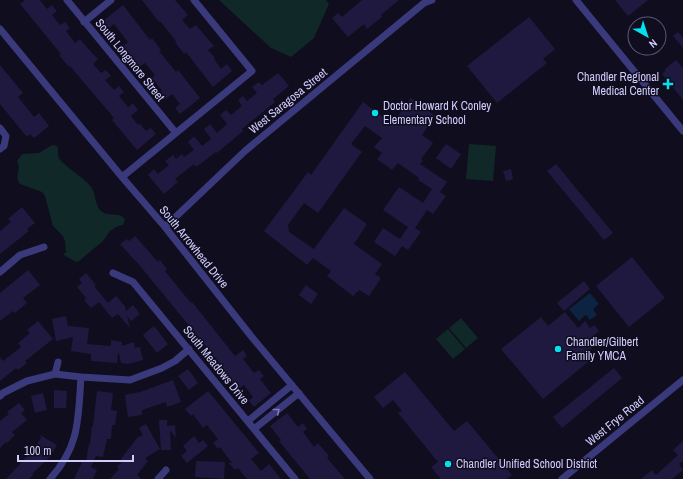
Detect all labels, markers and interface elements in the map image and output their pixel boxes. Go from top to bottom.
street label: South Longmore Street [92,15,168,105]
north arrow [627,16,667,56]
text: N [646,36,660,51]
street label: West Saragosa Street [246,64,331,137]
place label: Chandler Regional Medical Center [577,69,660,99]
marker: Chandler Regional Medical Center [662,78,674,90]
place label: Doctor Howard K Conley Elementary School [383,98,491,128]
marker: Doctor Howard K Conley Elementary School [370,108,380,118]
street label: South Arrowhead Drive [156,202,232,292]
street label: South Meadows Drive [179,322,253,408]
place label: Chandler/Gilbert Family YMCA [566,334,638,364]
marker: Chandler/Gilbert Family YMCA [553,344,563,354]
street label: West Frye Road [582,392,648,450]
one-way arrow [272,408,279,415]
scale bar [18,437,133,463]
text: 100 m [24,443,51,459]
place label: Chandler Unified School District [456,456,597,472]
marker: Chandler Unified School District [443,459,453,469]

